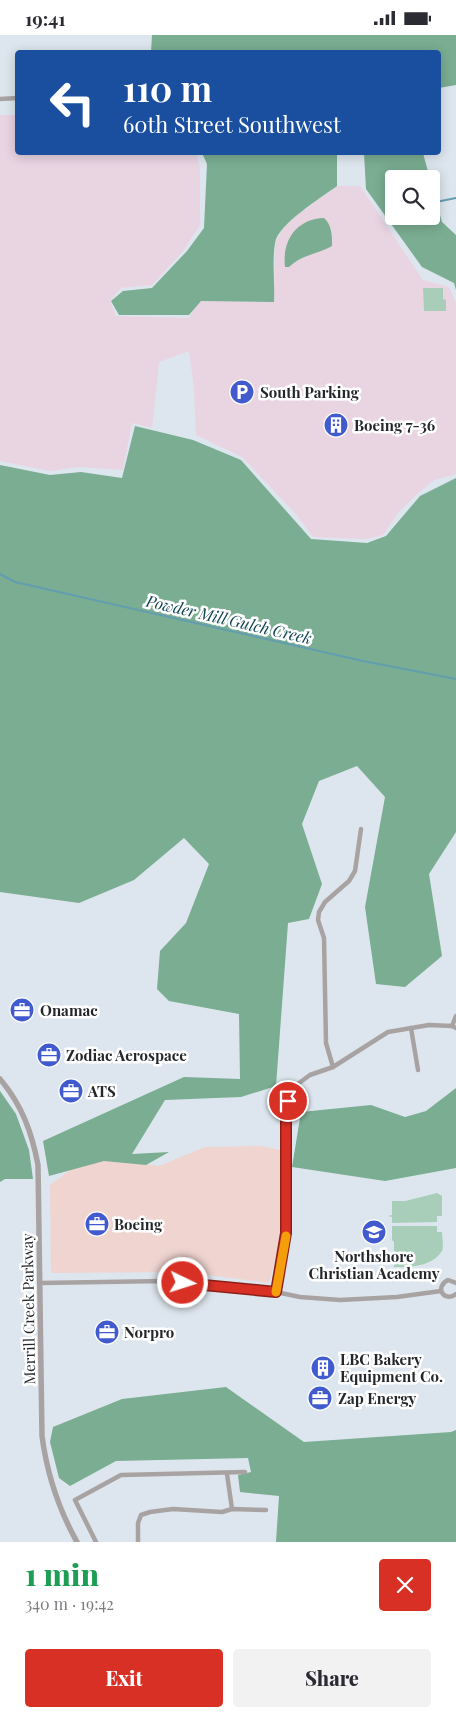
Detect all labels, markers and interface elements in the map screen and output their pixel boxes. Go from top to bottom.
text: 19:41 [25,5,66,31]
text: 110 m [123,64,212,111]
icon: left [40,70,105,135]
text: 60th Street Southwest [123,109,341,139]
map controls [385,170,440,225]
button: search [385,170,440,225]
parking icon: South Parking [229,379,255,405]
place label: South Parking [260,382,360,402]
building icon: Boeing 7-36 [323,412,349,438]
place label: Boeing 7-36 [354,415,435,435]
water label: Powder Mill Gulch Creek [143,590,314,648]
office icon: Onamac [9,997,35,1023]
place label: Onamac [40,1000,98,1020]
office icon: Zodiac Aerospace [36,1042,62,1068]
place label: Zodiac Aerospace [66,1045,187,1065]
office icon: ATS [58,1078,84,1104]
pin [267,1080,309,1122]
place label: ATS [87,1081,116,1101]
icon: arrive [274,1087,302,1115]
office icon: Boeing [84,1211,110,1237]
place label: Boeing [114,1214,163,1234]
school or university icon: Northshore Christian Academy [361,1219,387,1245]
street label: Merrill Creek Parkway [17,1233,39,1385]
place label: Northshore Christian Academy [308,1246,440,1283]
position arrow [156,1256,208,1308]
office icon: Norpro [94,1319,120,1345]
place label: Norpro [124,1322,174,1342]
place label: LBC Bakery Equipment Co. [340,1349,443,1386]
building icon: LBC Bakery Equipment Co. [310,1355,336,1381]
office icon: Zap Energy [307,1385,333,1411]
place label: Zap Energy [338,1388,417,1408]
text: 1 min [25,1554,99,1594]
button: close [379,1559,431,1611]
text: 340 m · 19:42 [25,1593,114,1614]
button: Exit [25,1649,223,1707]
button: Share [233,1649,431,1707]

